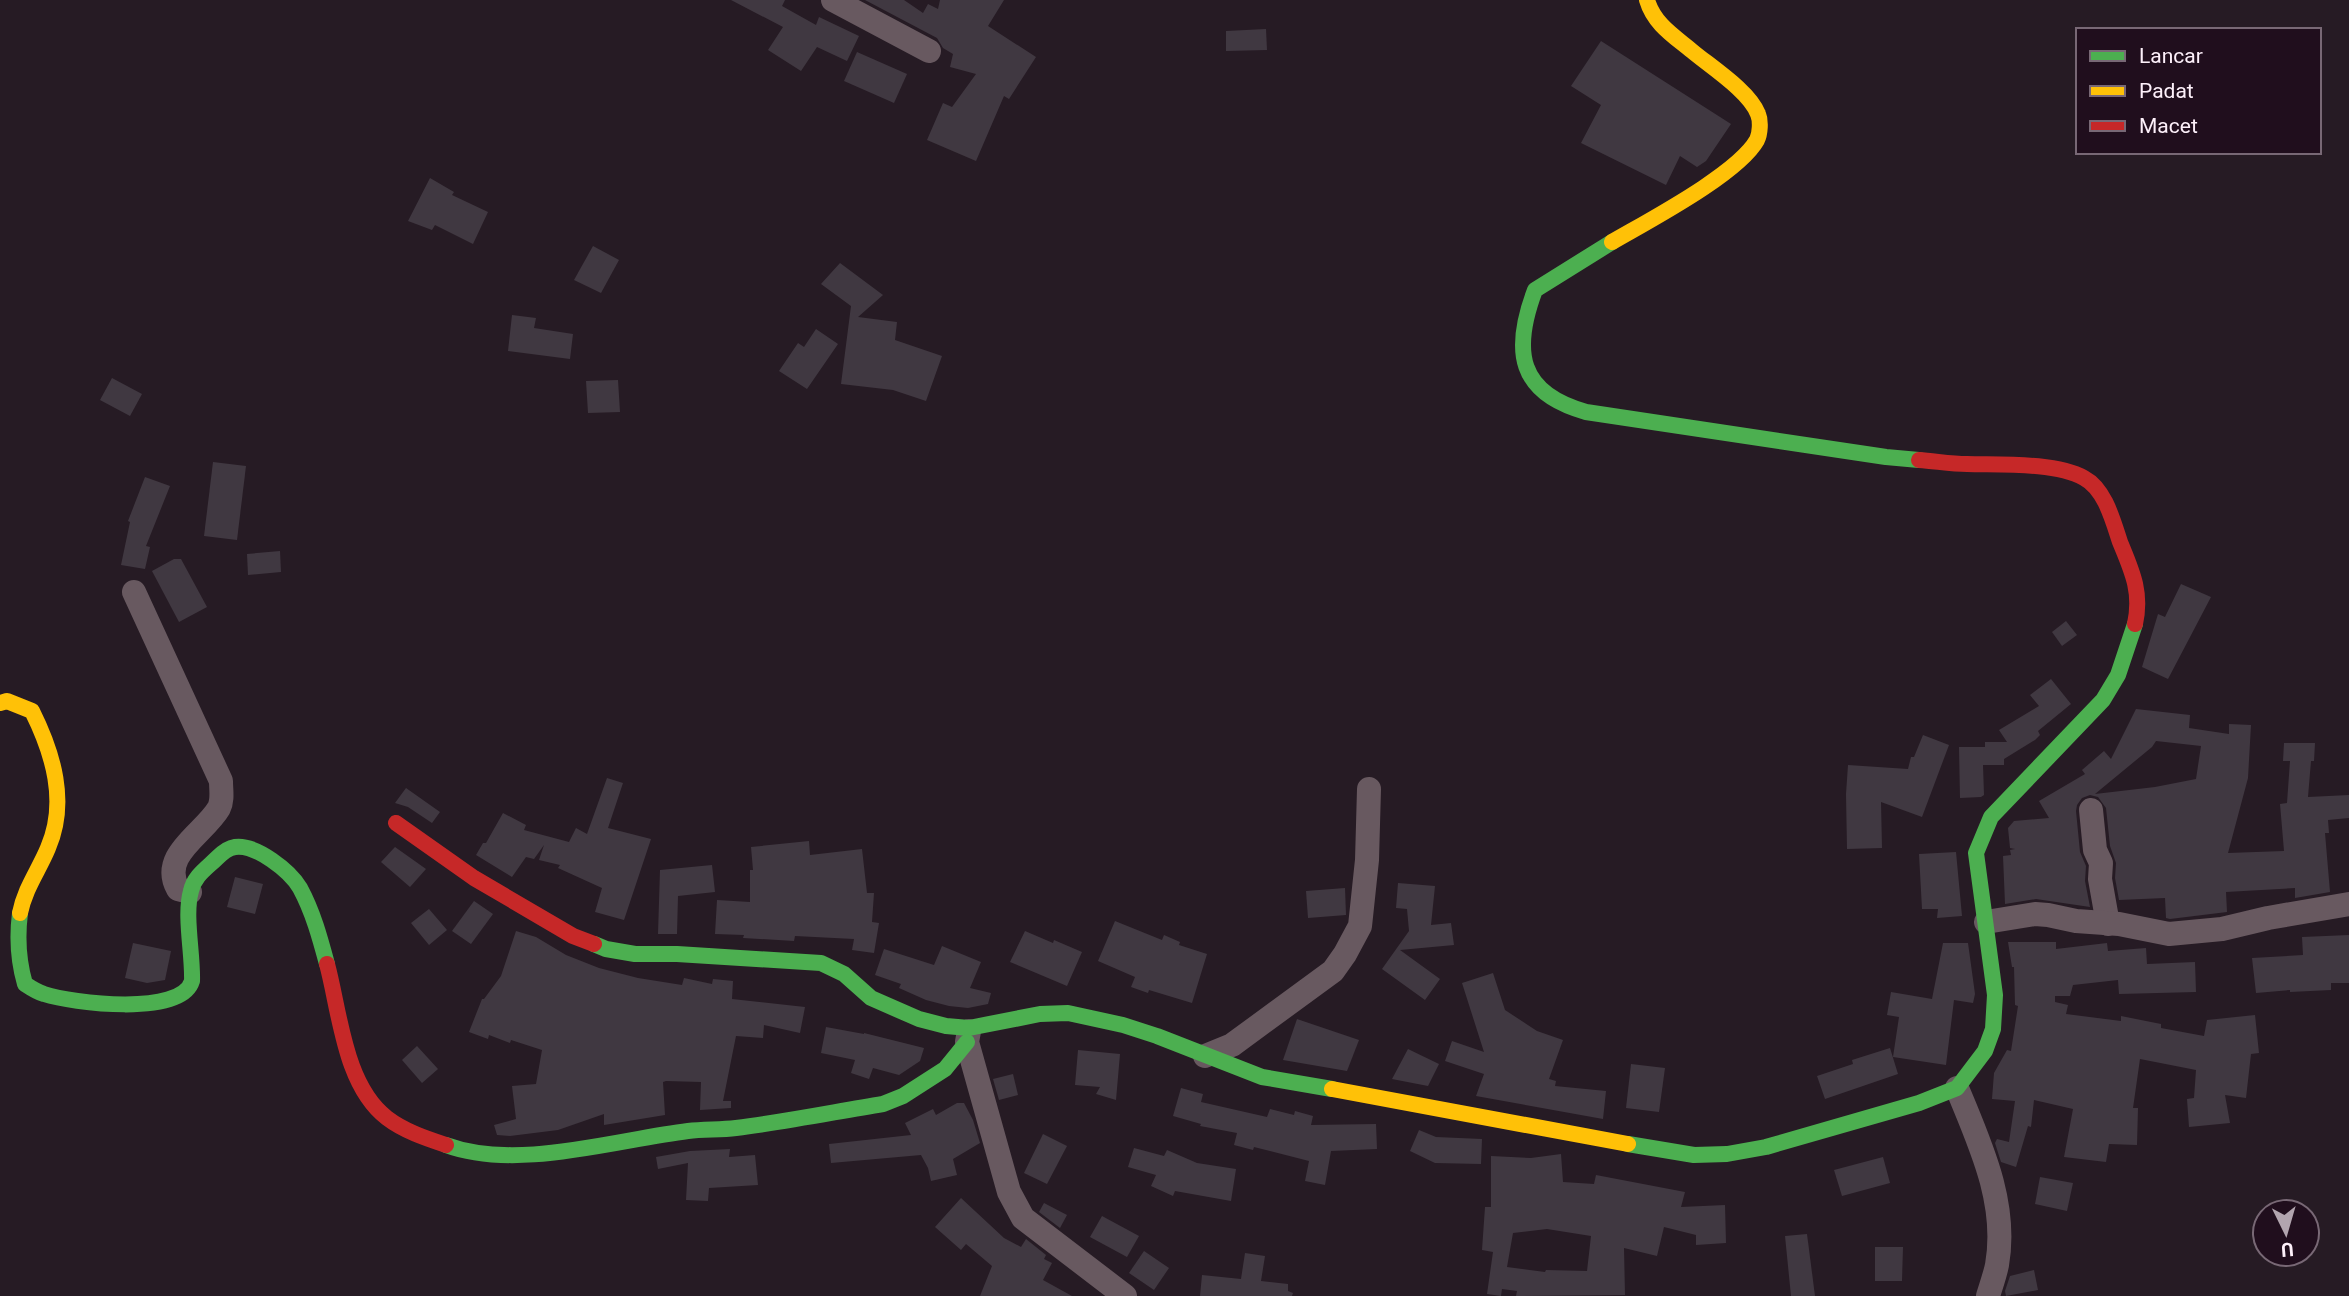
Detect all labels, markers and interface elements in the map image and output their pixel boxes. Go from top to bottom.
legend [2076,28,2321,154]
text: Lancar [2139,44,2203,68]
text: Padat [2139,79,2194,103]
text: Macet [2139,114,2198,138]
north arrow [2251,1198,2321,1268]
text: U [2280,1237,2295,1261]

